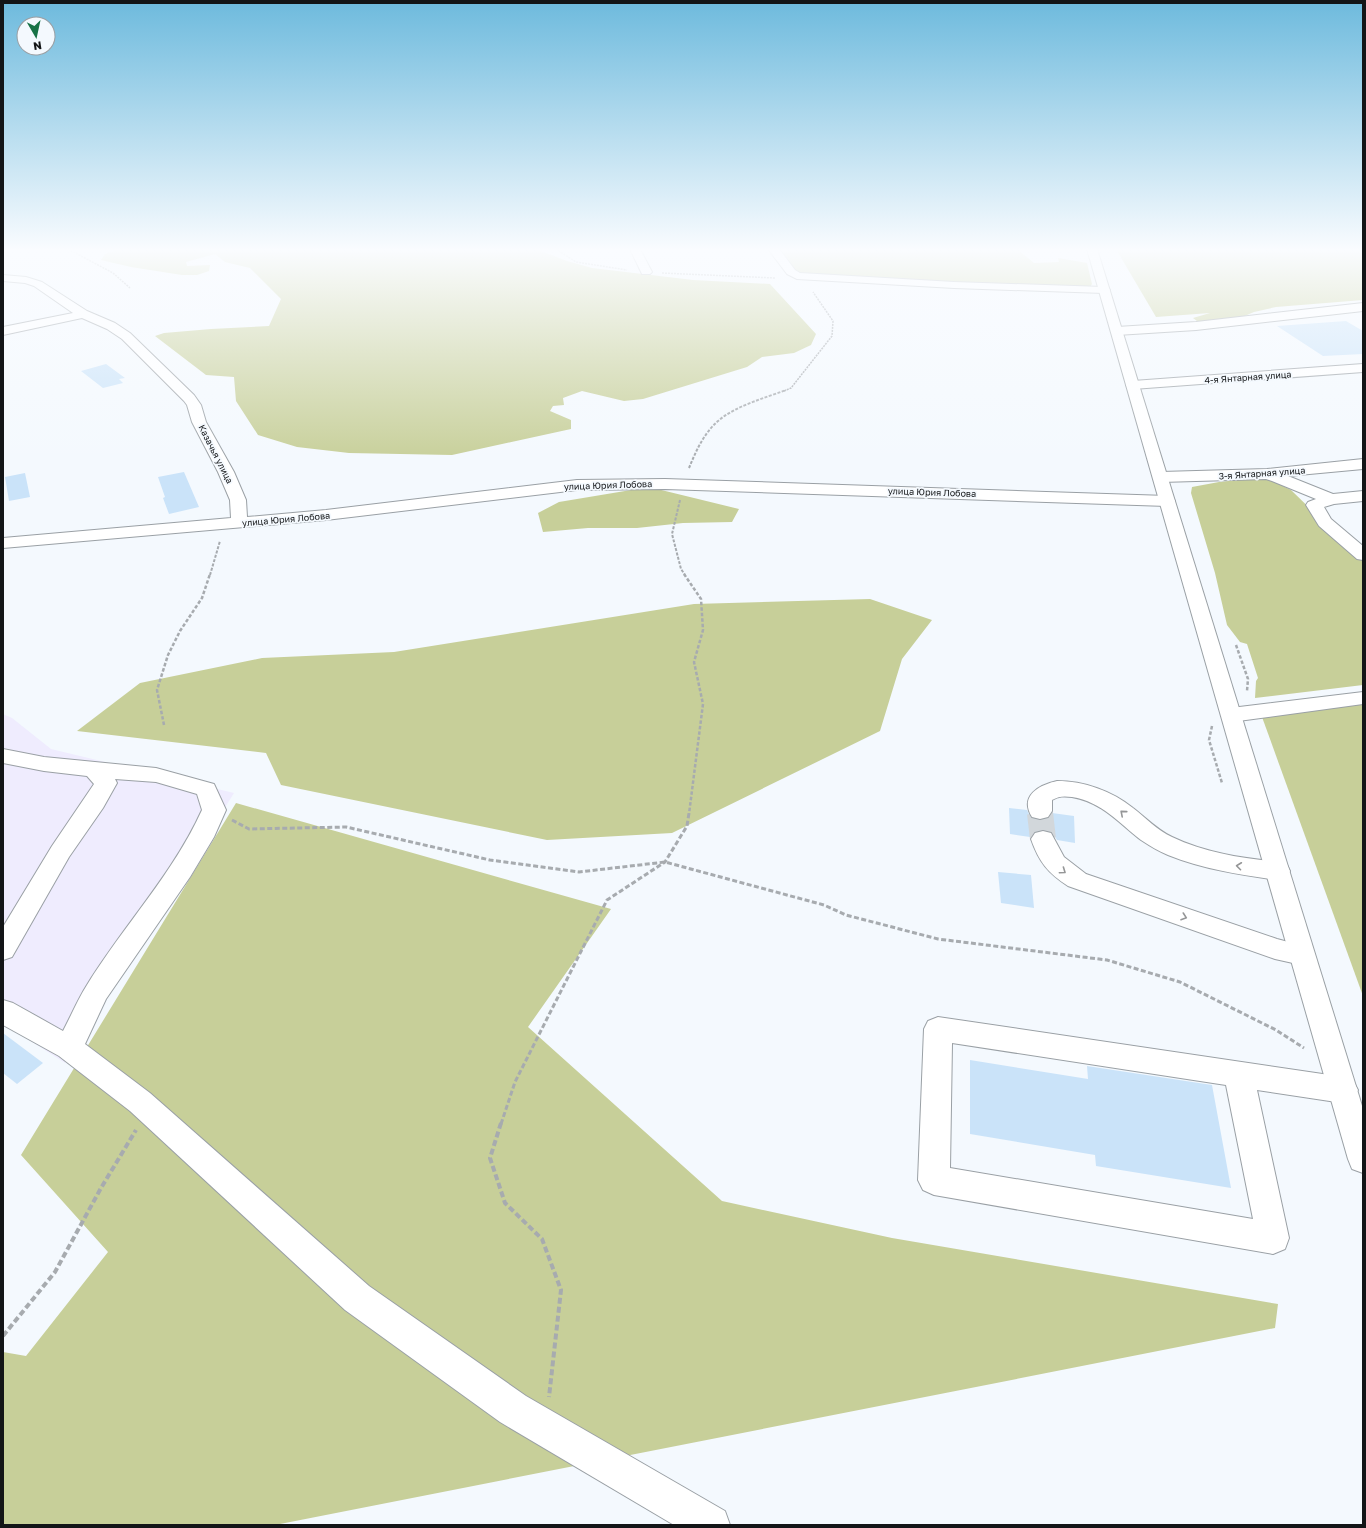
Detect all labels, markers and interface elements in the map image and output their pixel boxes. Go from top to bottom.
north arrow [16,16,56,56]
text: N [32,39,43,53]
street label: 4-я Янтарная улица [1204,368,1292,386]
street label: Казачья улица [196,423,236,485]
street label: 3-я Янтарная улица [1218,464,1306,482]
street label: улица Юрия Лобова [564,478,652,492]
street label: улица Юрия Лобова [888,485,976,499]
street label: улица Юрия Лобова [242,510,330,528]
one-way arrow [1120,810,1127,817]
one-way arrow [1236,862,1242,871]
one-way arrow [1058,866,1065,873]
one-way arrow [1180,912,1187,921]

